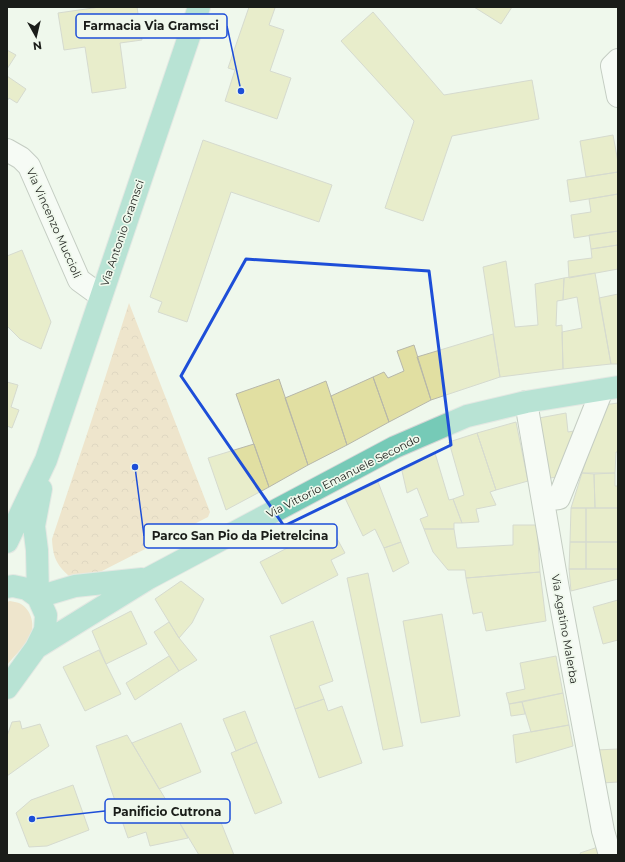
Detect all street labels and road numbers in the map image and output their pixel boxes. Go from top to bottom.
street label: Via Vincenzo Muccioli [23,166,85,280]
street label: Via Antonio Gramsci [97,178,147,288]
street label: Via Vittorio Emanuele Secondo [264,431,422,521]
street label: Via Agatino Malerba [548,573,582,685]

